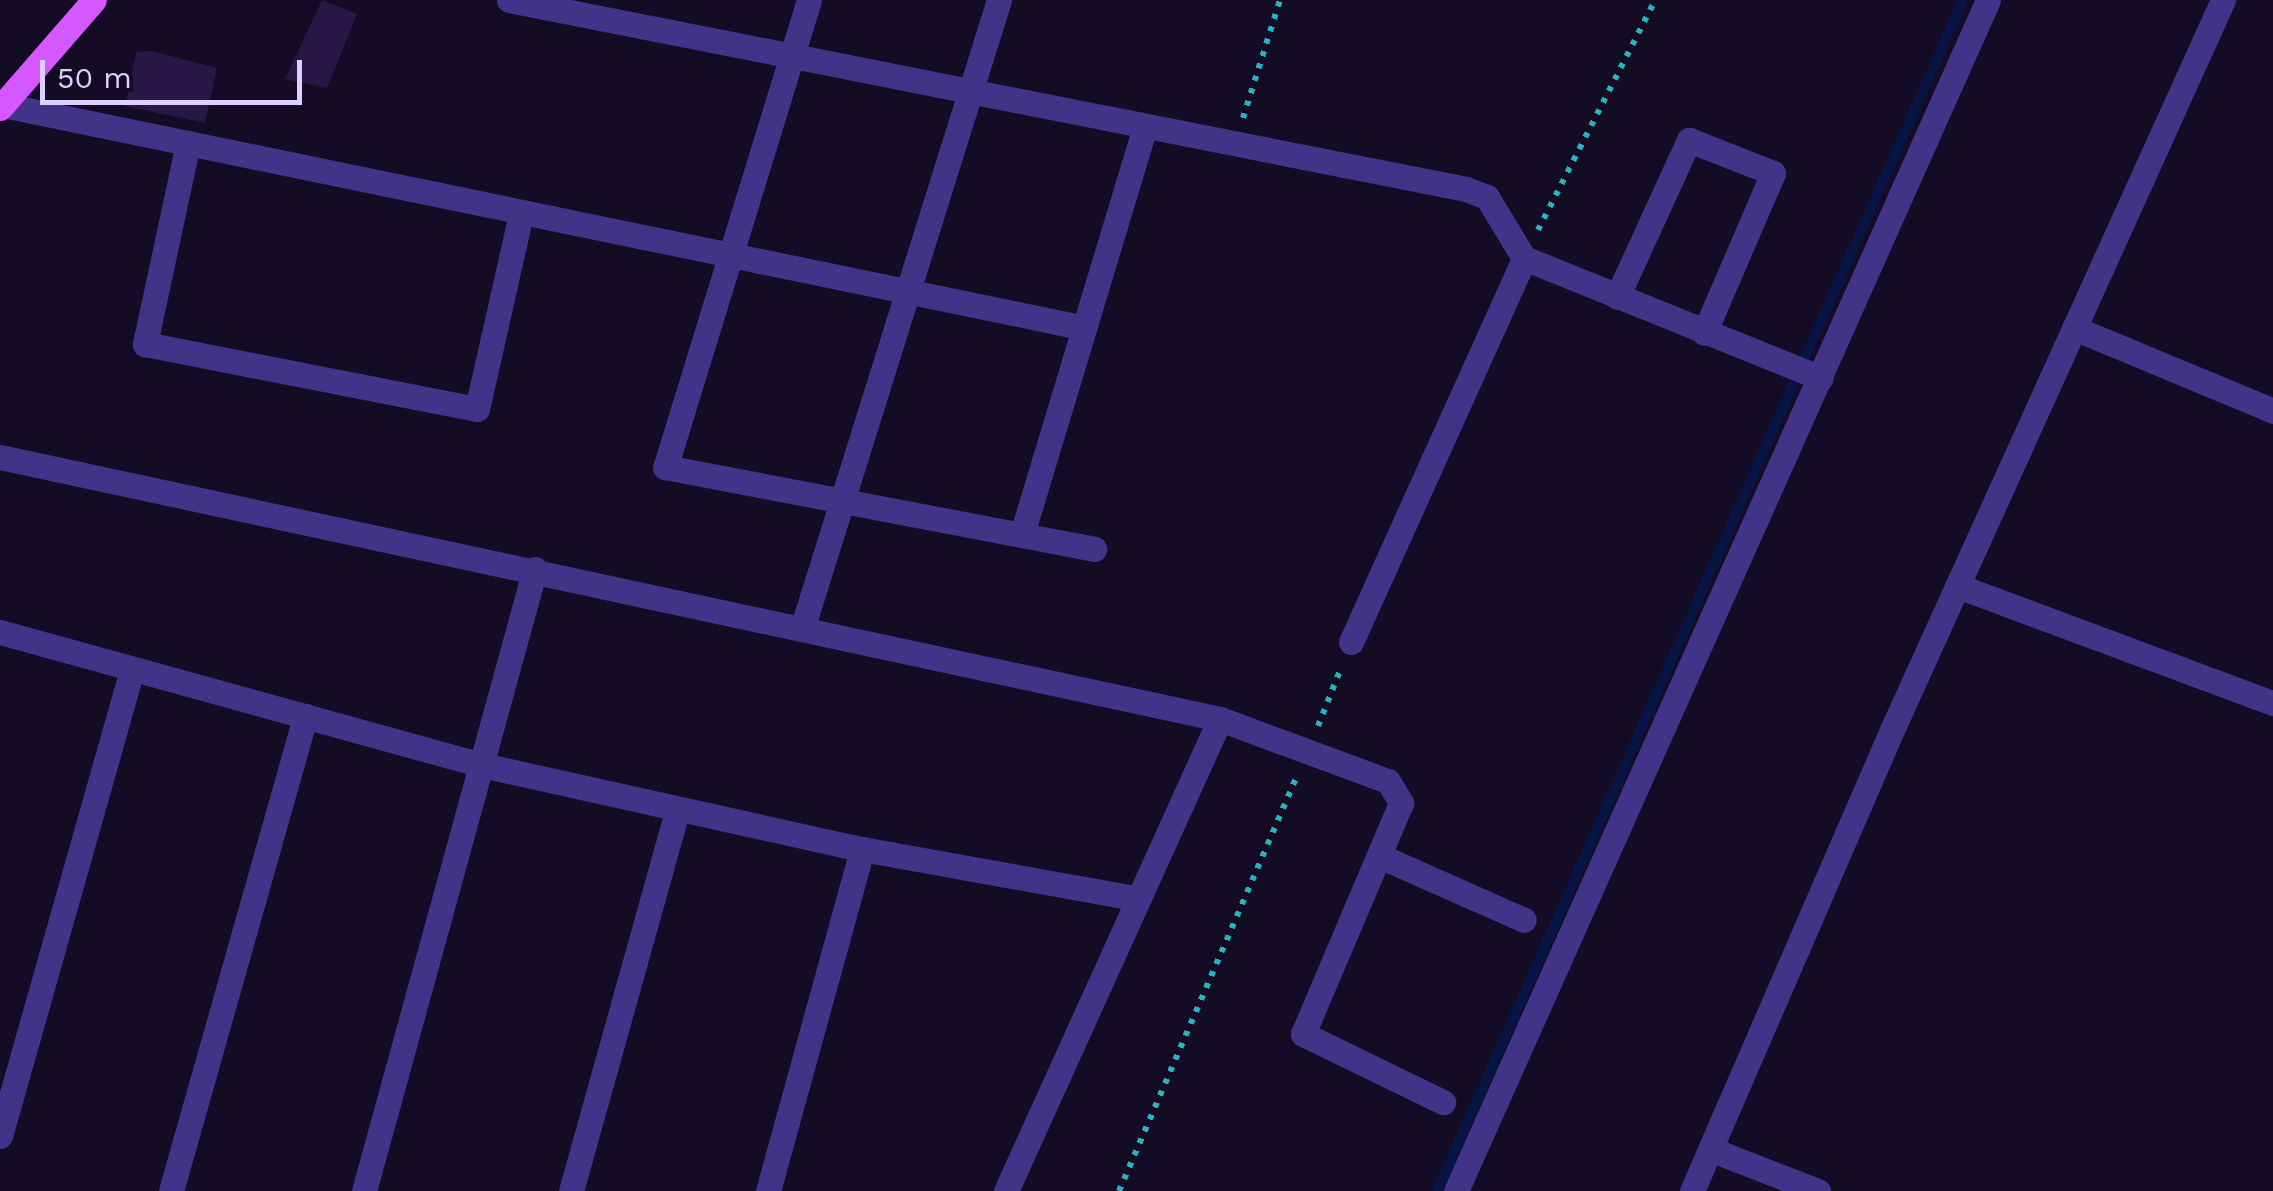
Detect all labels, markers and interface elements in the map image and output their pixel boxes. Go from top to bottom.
scale bar [45,40,308,102]
text: 50 m [57,60,132,95]

